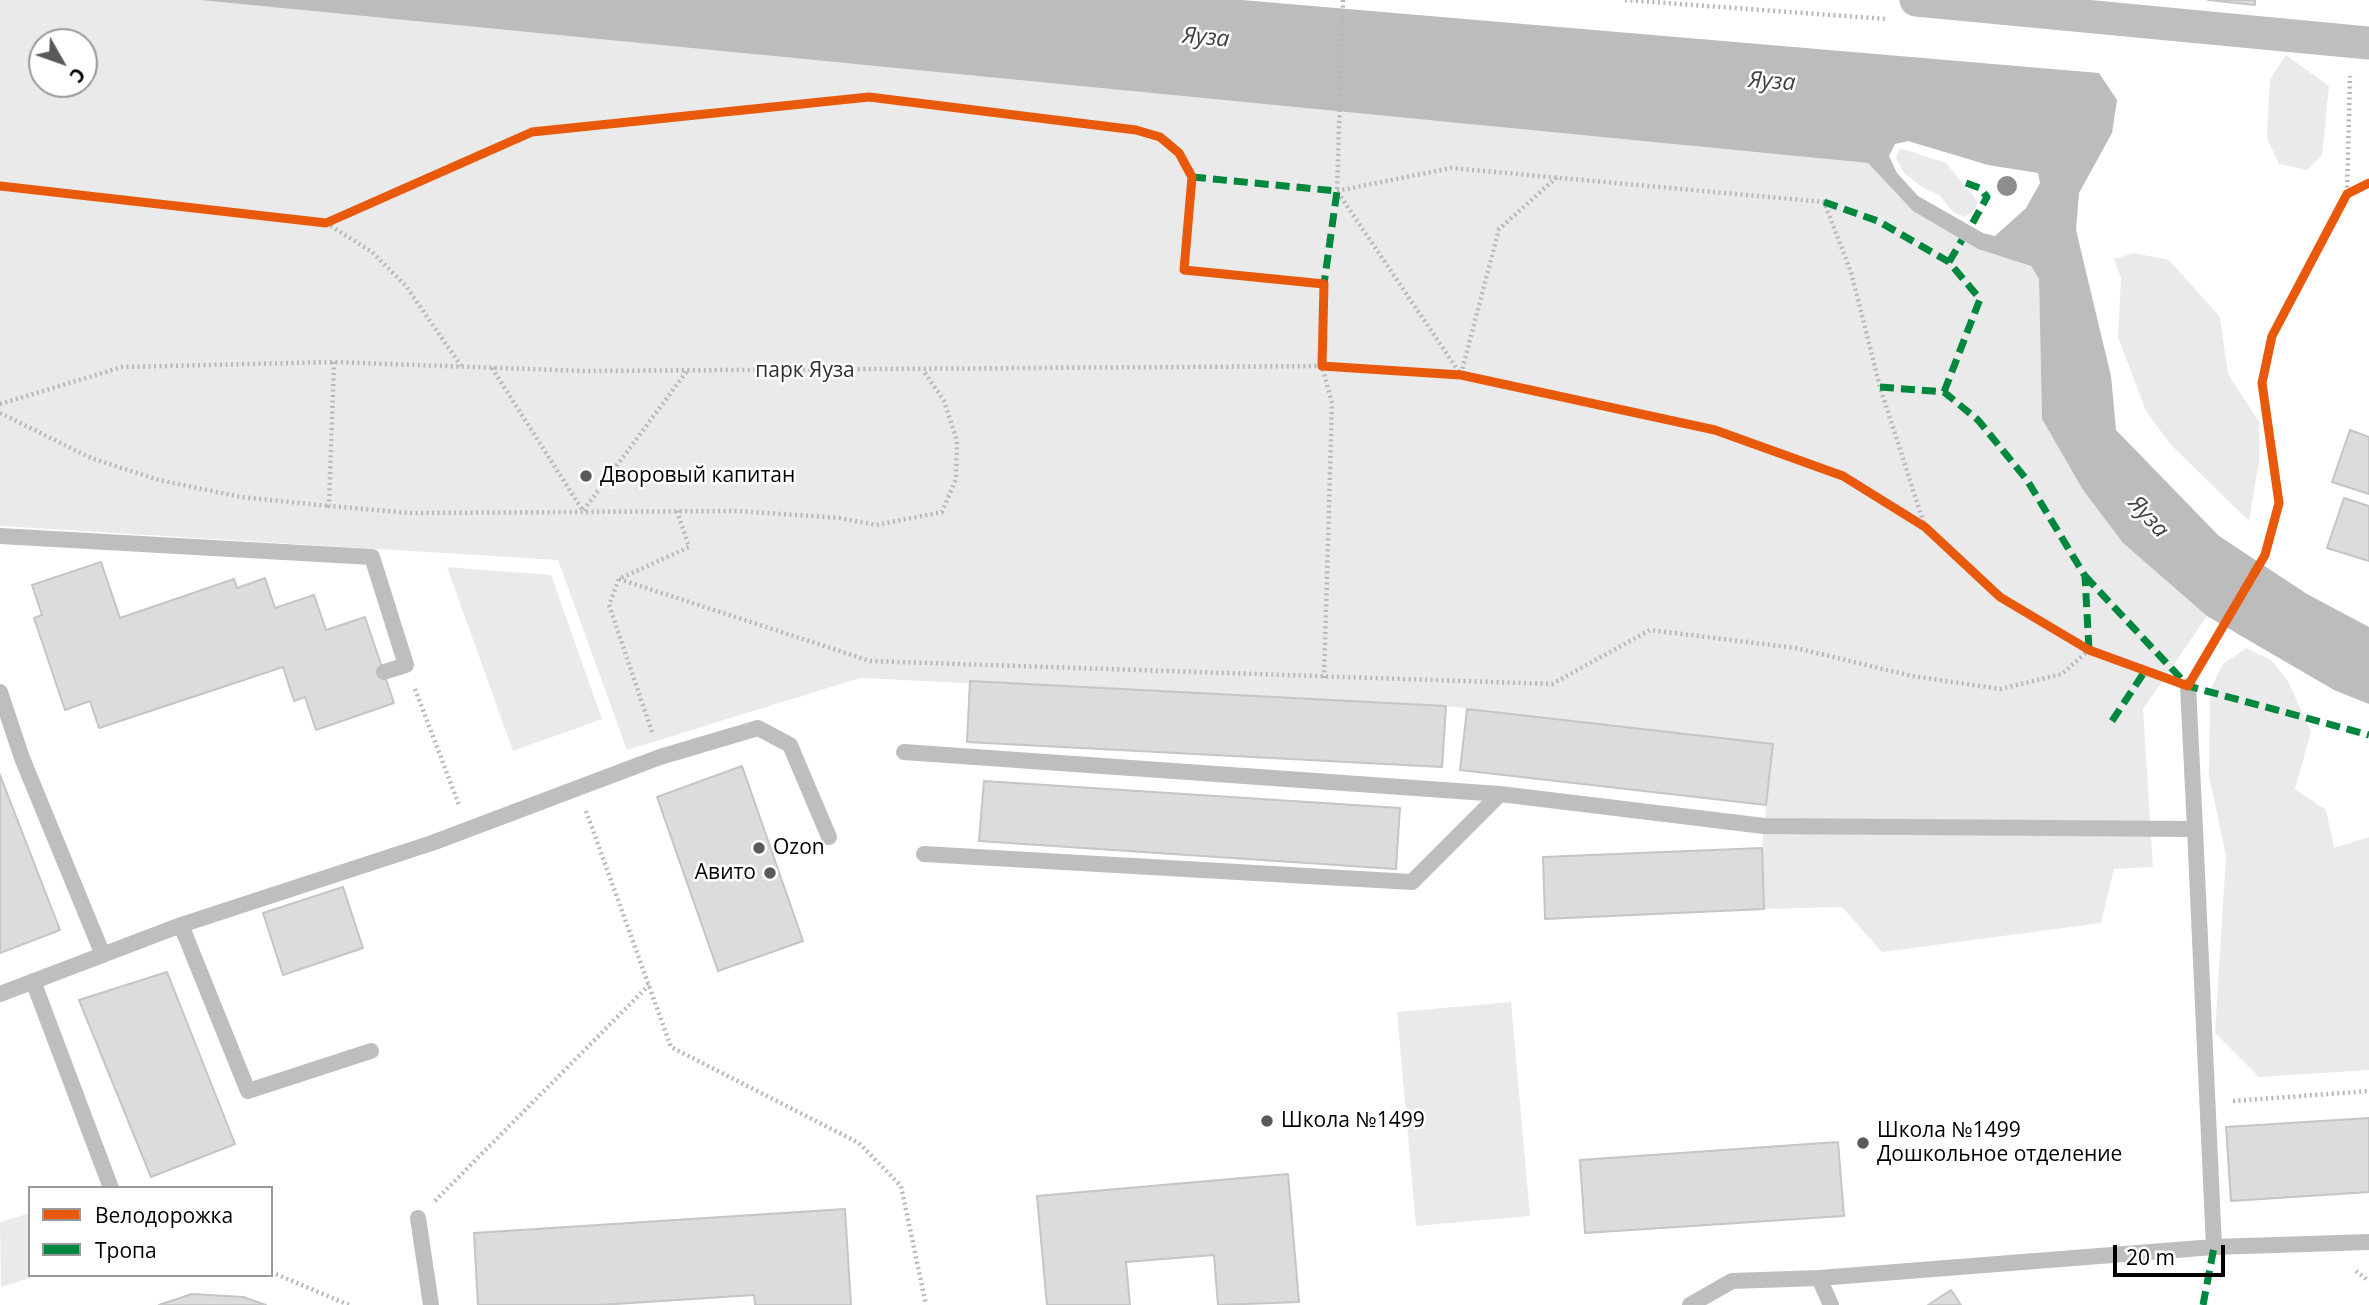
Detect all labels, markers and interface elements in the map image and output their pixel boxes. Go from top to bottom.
water label: Яуза [1181,22,1231,54]
north arrow [28,28,98,98]
text: С [64,62,91,88]
water label: Яуза [1748,67,1796,97]
park label: парк Яуза [755,358,855,384]
place label: Дворовый капитан [600,463,795,489]
marker: Дворовый капитан [578,468,594,484]
water label: Яуза [2122,490,2174,544]
place label: Ozon [773,835,825,861]
marker: Ozon [751,840,767,856]
place label: Авито [695,860,756,886]
marker: Авито [762,865,778,881]
place label: Школа №1499 [1281,1108,1425,1134]
marker: Школа №1499 [1259,1113,1275,1129]
place label: Школа №1499 Дошкольное отделение [1877,1118,2122,1168]
marker: Школа №1499 Дошкольное отделение [1855,1135,1871,1151]
legend [28,1186,273,1277]
text: Велодорожка [95,1201,233,1229]
scale bar [2117,1232,2229,1276]
text: Тропа [95,1236,157,1264]
text: 20 m [2126,1243,2175,1271]

